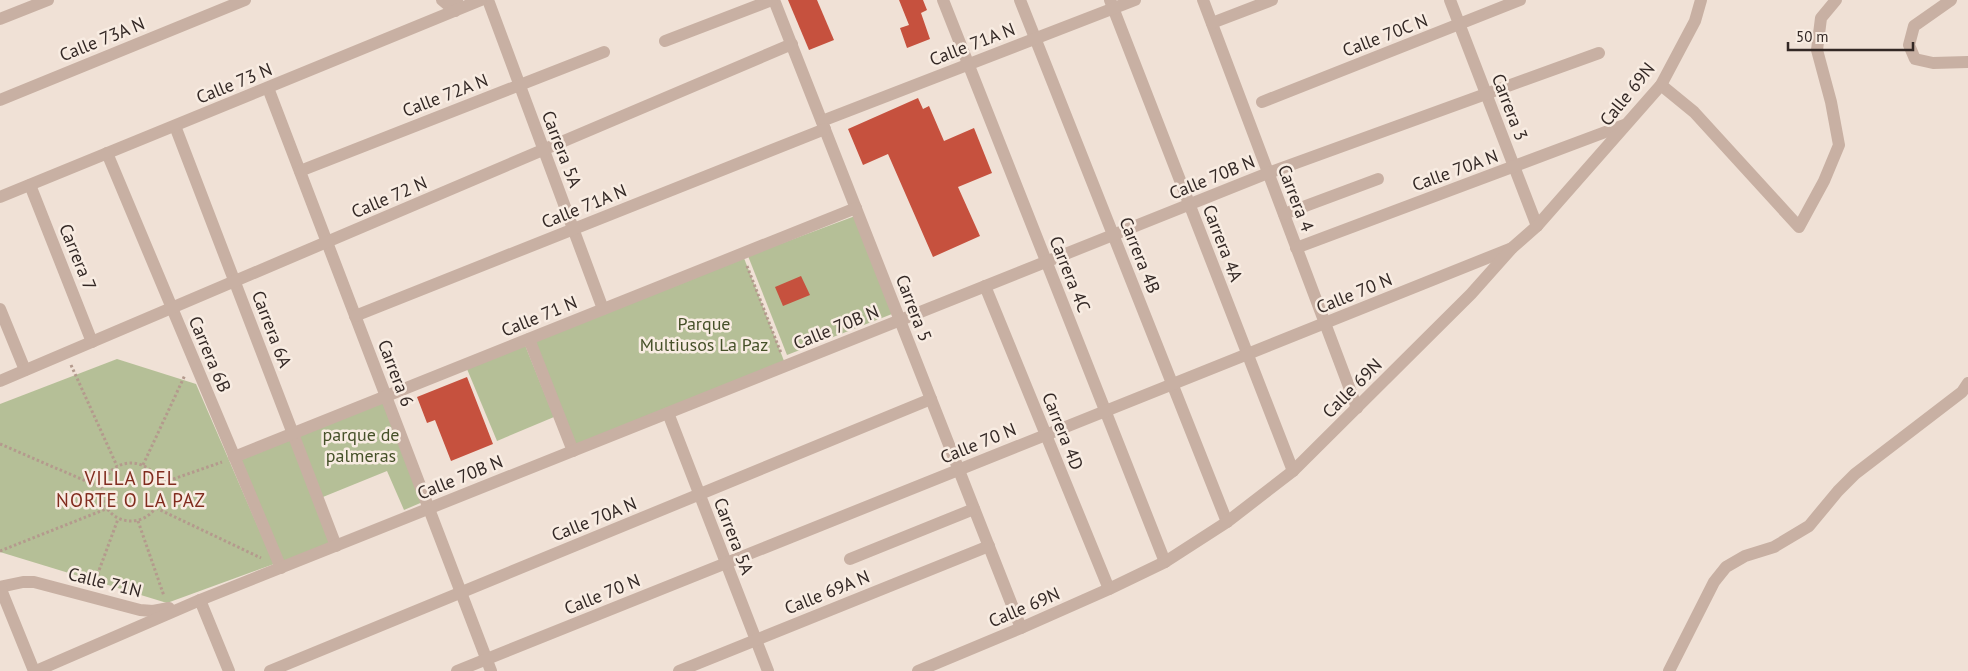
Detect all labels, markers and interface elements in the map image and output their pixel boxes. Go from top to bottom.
street label: Calle 70C N [1339,8,1431,62]
street label: Calle 73A N [56,12,148,66]
street label: Calle 71A N [926,17,1018,71]
scale bar [1788,20,1913,52]
text: 50 m [1796,27,1829,46]
street label: Calle 73 N [193,57,275,109]
street label: Calle 69N [1594,58,1660,130]
street label: Calle 72A N [399,68,491,122]
street label: Carrera 3 [1487,70,1533,144]
street label: Carrera 5A [537,107,587,191]
street label: Calle 70A N [1409,144,1501,196]
street label: Calle 70B N [1166,149,1258,205]
street label: Carrera 4 [1273,161,1319,235]
street label: Calle 72 N [348,171,430,223]
street label: Calle 71A N [538,179,630,233]
street label: Carrera 4A [1198,201,1248,285]
street label: Carrera 4B [1114,213,1166,297]
street label: Carrera 7 [54,220,102,294]
street label: Carrera 4C [1044,232,1096,316]
street label: Calle 70 N [1313,267,1395,319]
street label: Carrera 5 [891,271,937,345]
street label: Carrera 6A [247,287,297,371]
street label: Calle 71 N [498,290,580,342]
street label: Calle 70B N [790,299,882,355]
street label: Carrera 6B [184,312,236,396]
park label: Parque Multiusos La Paz [640,312,768,356]
street label: Carrera 6 [373,336,419,410]
street label: Calle 69N [1317,353,1387,423]
street label: Carrera 4D [1037,389,1089,473]
street label: Calle 70 N [937,417,1019,469]
park label: parque de palmeras [323,423,399,467]
street label: Calle 70B N [414,449,506,505]
district label: VILLA DEL NORTE O LA PAZ [56,466,206,512]
street label: Calle 70A N [548,492,640,546]
street label: Carrera 5A [709,494,759,578]
street label: Calle 71N [66,562,144,602]
street label: Calle 69A N [781,565,873,619]
street label: Calle 70 N [561,568,643,620]
street label: Calle 69N [985,582,1063,632]

